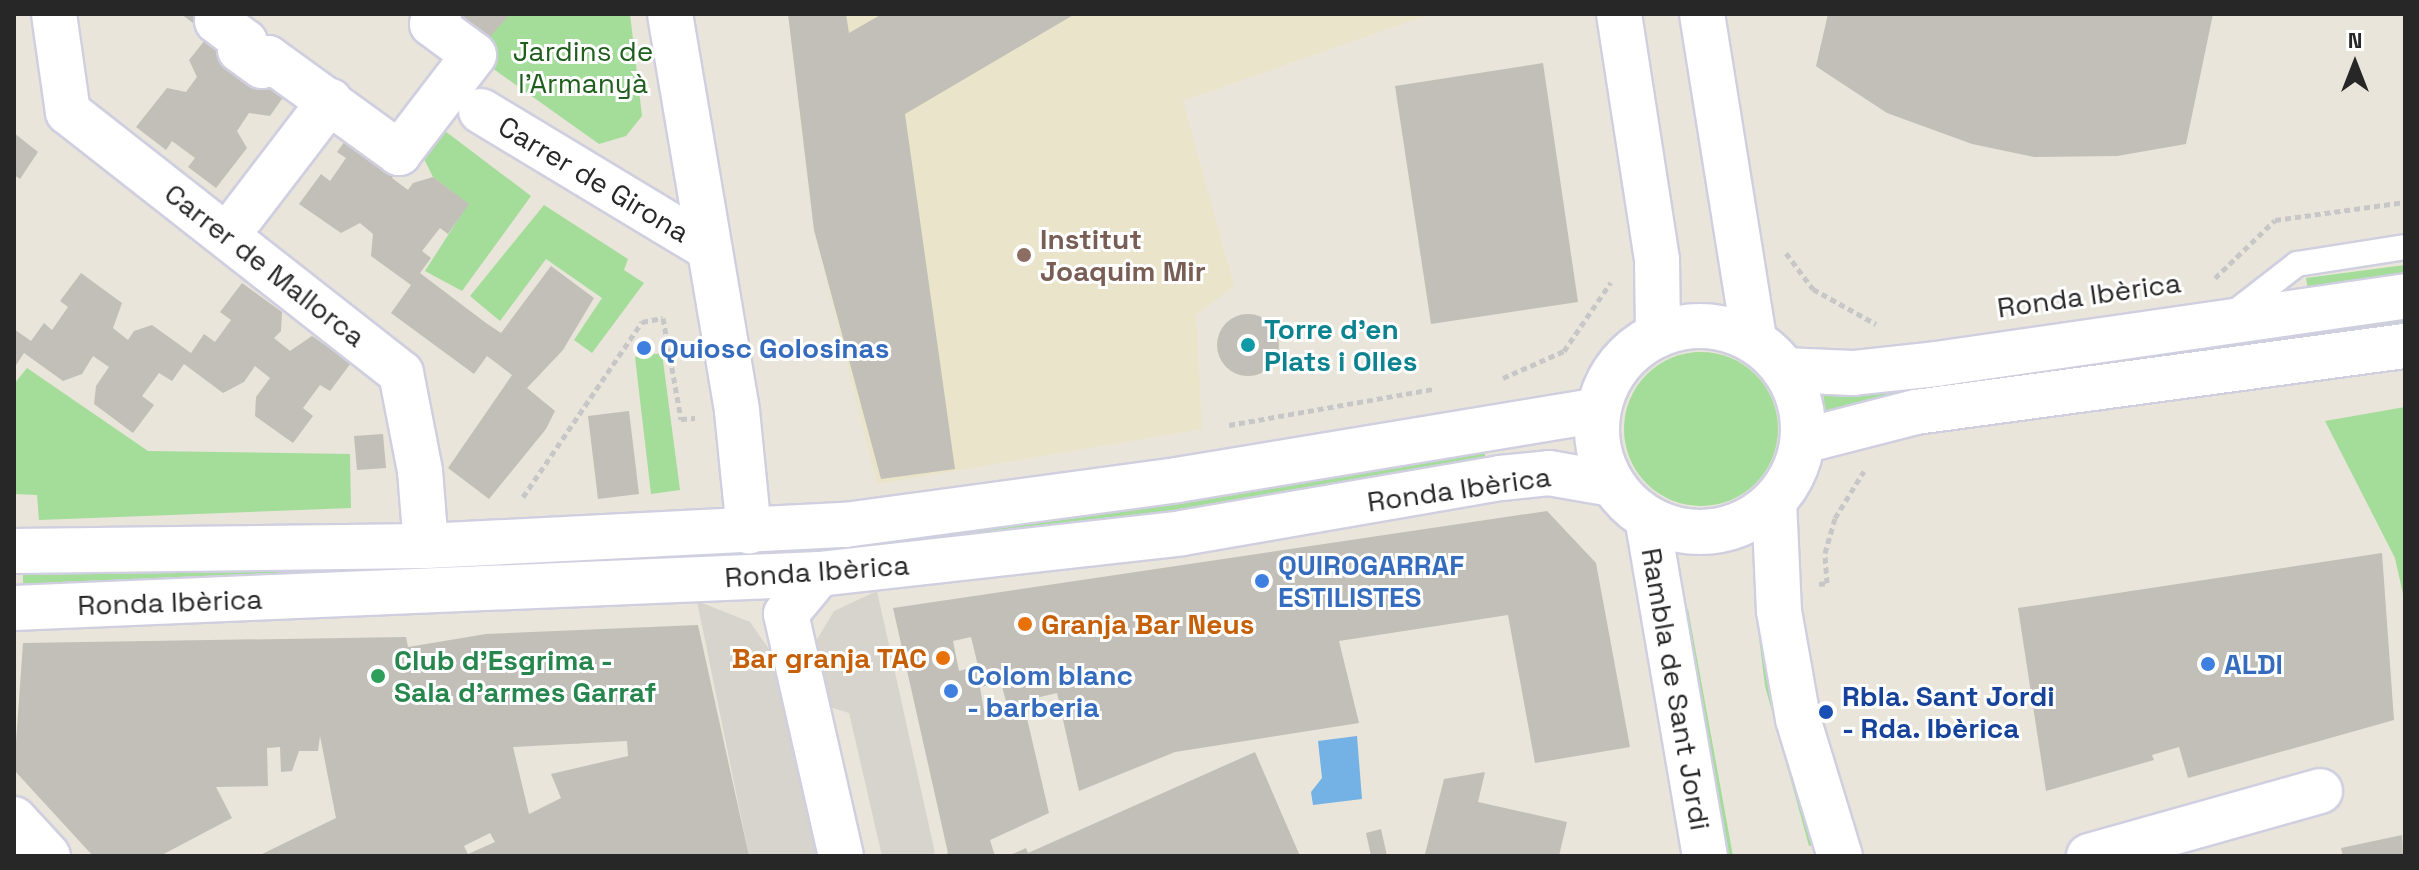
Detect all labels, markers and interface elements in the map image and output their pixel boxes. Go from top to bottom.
north arrow [2315,24,2395,104]
text: N [2348,26,2362,54]
park label: Jardins de l'Armanyà [513,34,653,100]
street label: Carrer de Girona [492,109,696,249]
street label: Carrer de Mallorca [158,176,372,354]
place label: Institut Joaquim Mir [1040,222,1206,288]
marker: Institut Joaquim Mir [1015,246,1033,264]
street label: Ronda Ibèrica [1995,265,2183,325]
place label: Torre d'en Plats i Olles [1264,312,1417,378]
place label: Quiosc Golosinas [660,331,889,365]
marker: Torre d'en Plats i Olles [1239,336,1257,354]
marker: Quiosc Golosinas [635,339,653,357]
street label: Ronda Ibèrica [1365,459,1553,519]
street label: Rambla de Sant Jordi [1635,545,1717,833]
street label: Ronda Ibèrica [723,548,911,594]
place label: QUIROGARRAF ESTILISTES [1278,548,1464,614]
marker: QUIROGARRAF ESTILISTES [1253,572,1271,590]
street label: Ronda Ibèrica [77,582,263,622]
place label: Granja Bar Neus [1041,607,1254,641]
marker: Granja Bar Neus [1016,615,1034,633]
place label: Bar granja TAC [731,641,927,675]
place label: Club d'Esgrima - Sala d'armes Garraf [394,643,656,709]
place label: ALDI [2224,647,2283,681]
marker: Bar granja TAC [934,649,952,667]
marker: ALDI [2199,655,2217,673]
place label: Colom blanc - barberia [967,658,1133,724]
marker: Club d'Esgrima - Sala d'armes Garraf [369,667,387,685]
place label: Rbla. Sant Jordi - Rda. Ibèrica [1842,679,2056,745]
marker: Colom blanc - barberia [942,682,960,700]
marker: Rbla. Sant Jordi - Rda. Ibèrica [1817,703,1835,721]

